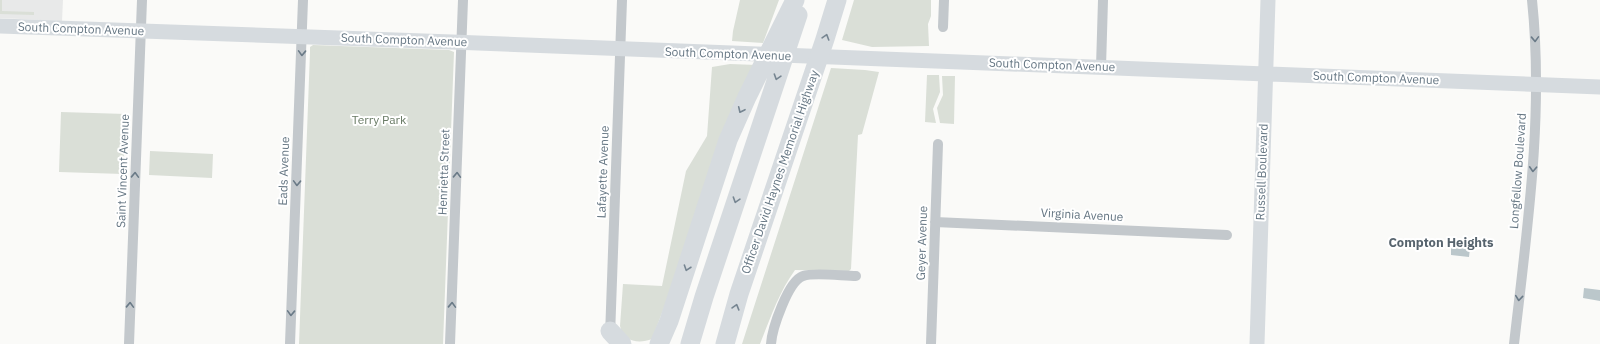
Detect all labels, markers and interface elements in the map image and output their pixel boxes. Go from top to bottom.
street label: South Compton Avenue [18,19,145,38]
street label: South Compton Avenue [341,30,468,49]
one-way arrow [821,34,830,41]
one-way arrow [1531,36,1539,42]
street label: South Compton Avenue [665,44,792,63]
one-way arrow [298,50,306,56]
street label: South Compton Avenue [989,55,1116,74]
street label: Officer David Haynes Memorial Highway [738,68,822,276]
street label: South Compton Avenue [1313,68,1440,87]
one-way arrow [773,73,782,80]
one-way arrow [738,106,746,114]
park label: Terry Park [352,112,407,127]
street label: Saint Vincent Avenue [113,113,132,228]
street label: Longfellow Boulevard [1506,113,1529,229]
street label: Russell Boulevard [1252,123,1271,221]
street label: Lafayette Avenue [593,125,612,219]
street label: Henrietta Street [434,129,453,215]
street label: Eads Avenue [275,136,292,206]
one-way arrow [1528,166,1537,172]
one-way arrow [131,172,140,178]
one-way arrow [452,172,461,178]
one-way arrow [292,180,301,186]
one-way arrow [732,197,741,204]
street label: Geyer Avenue [913,205,930,281]
street label: Virginia Avenue [1040,205,1124,224]
district label: Compton Heights [1388,234,1494,251]
one-way arrow [683,265,692,272]
one-way arrow [1515,295,1524,301]
one-way arrow [126,302,135,308]
one-way arrow [448,302,456,308]
one-way arrow [731,303,740,310]
one-way arrow [287,310,296,316]

